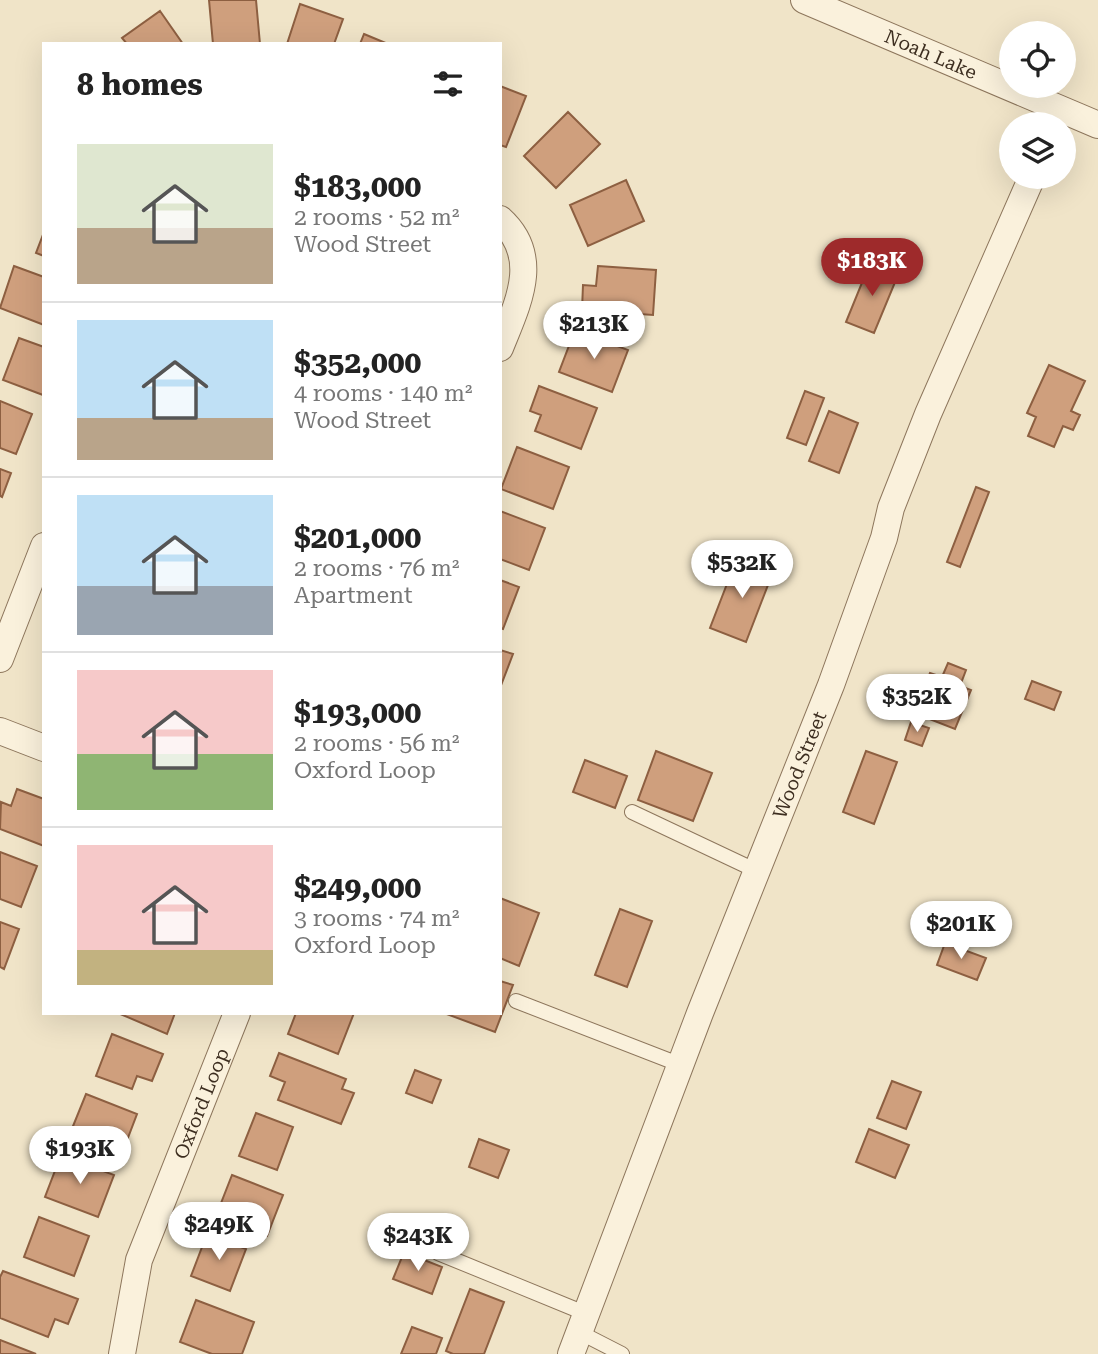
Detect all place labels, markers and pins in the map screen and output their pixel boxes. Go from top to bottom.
pin: $183K [823,238,921,298]
pin: $213K [545,302,643,361]
pin: $532K [693,540,791,600]
pin: $352K [868,674,966,734]
pin: $201K [912,902,1010,961]
pin: $193K [31,1126,129,1186]
pin: $249K [170,1202,268,1262]
pin: $243K [369,1214,467,1273]

